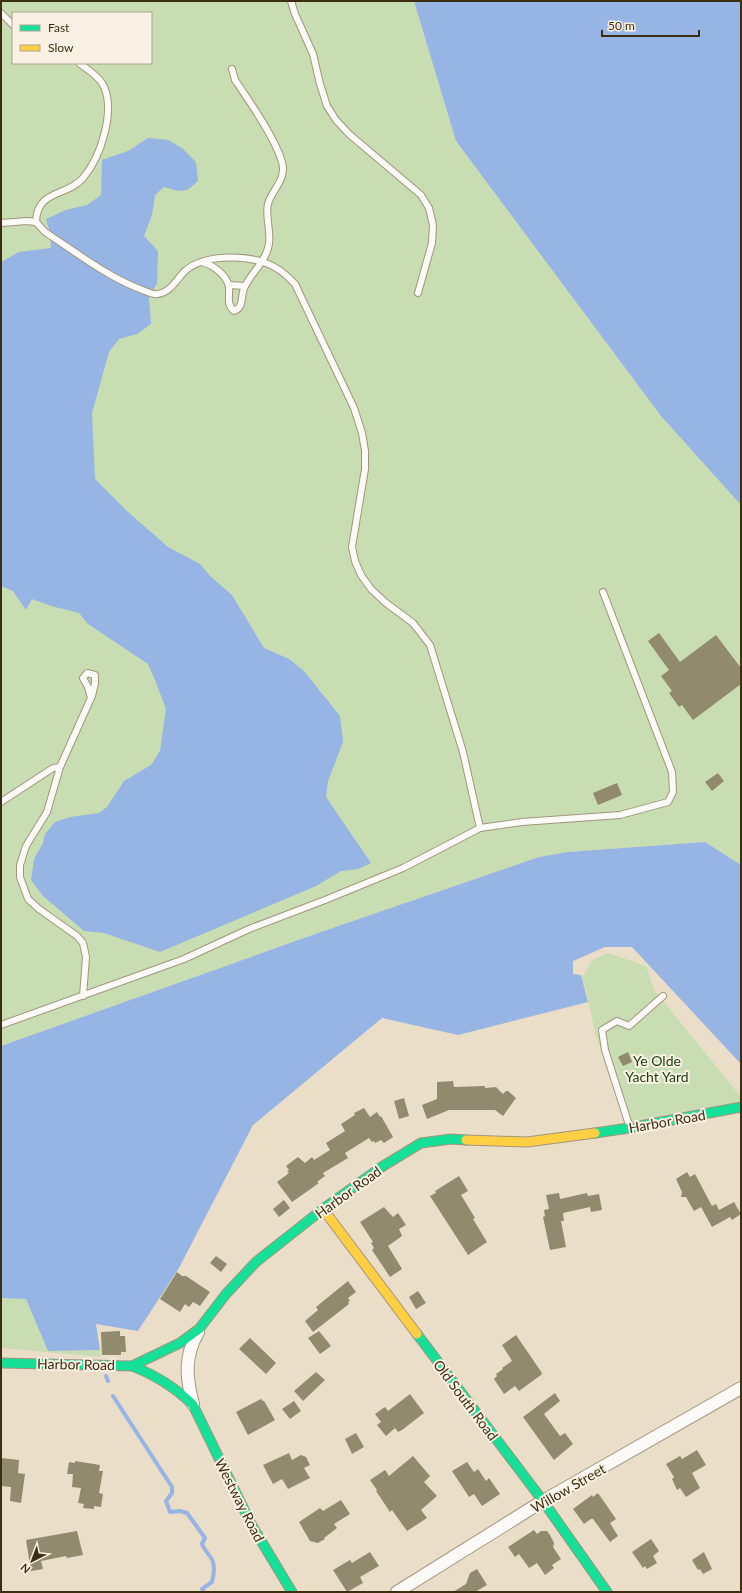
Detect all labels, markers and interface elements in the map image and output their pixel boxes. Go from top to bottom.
legend [12,12,152,64]
scale bar [602,12,699,38]
text: 50 m [608,18,635,33]
text: Fast [48,20,70,35]
text: Slow [48,40,74,55]
park label: Ye Olde Yacht Yard [625,1052,689,1085]
street label: Harbor Road [627,1106,707,1136]
street label: Harbor Road [312,1162,384,1222]
street label: Harbor Road [37,1355,115,1373]
street label: Old South Road [430,1356,502,1444]
street label: Westway Road [212,1455,268,1545]
street label: Willow Street [528,1460,608,1516]
north arrow [12,1541,52,1581]
text: N [17,1561,32,1576]

